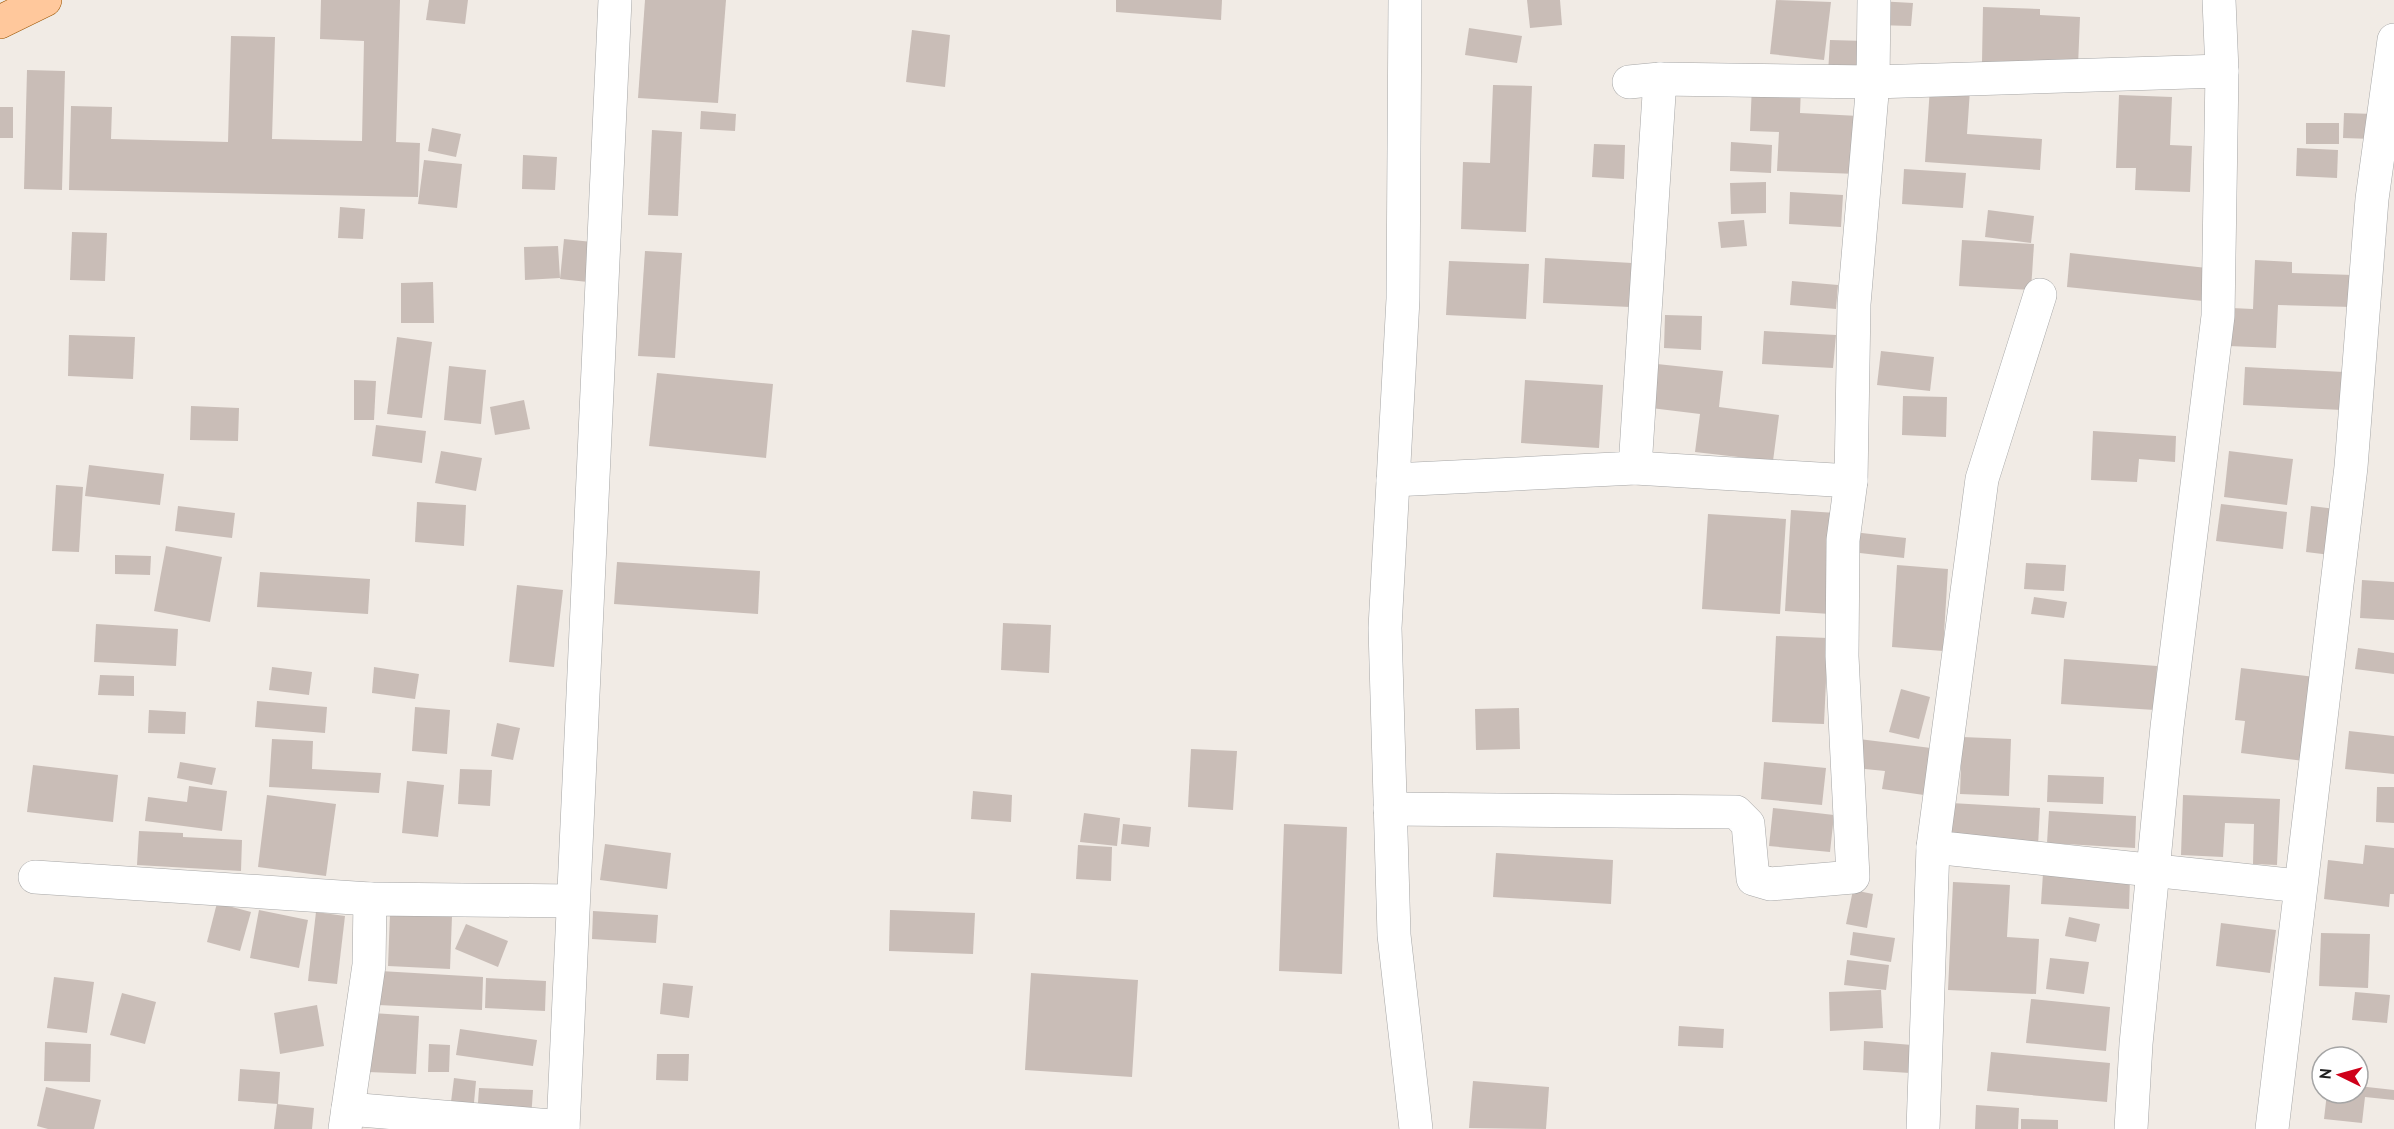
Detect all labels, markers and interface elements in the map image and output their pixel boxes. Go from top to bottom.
north arrow [2310,1045,2370,1105]
text: N [2315,1068,2335,1080]

